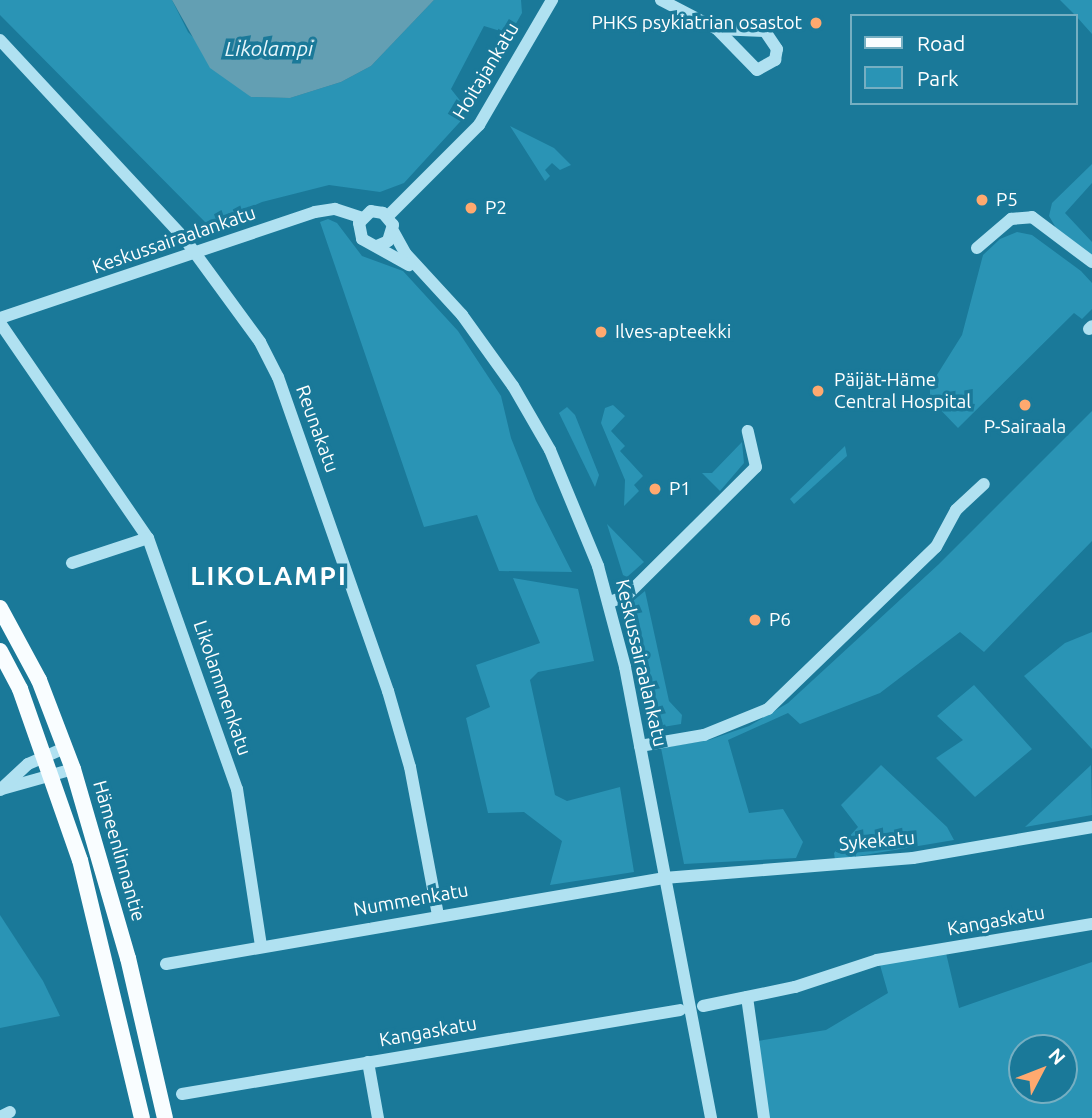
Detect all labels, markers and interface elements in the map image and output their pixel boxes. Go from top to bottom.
place label: PHKS psykiatrian osastot [591,12,802,34]
legend [850,14,1078,105]
marker: PHKS psykiatrian osastot [808,15,824,31]
street label: Hoitajankatu [448,18,524,124]
text: Road [917,31,965,55]
water label: Likolampi [225,35,313,61]
text: Park [917,66,959,90]
place label: P5 [996,189,1018,211]
marker: P5 [974,192,990,208]
place label: P2 [485,197,507,219]
marker: P2 [463,200,479,216]
street label: Keskussairaalankatu [89,201,259,279]
place label: Ilves-apteekki [615,321,731,343]
marker: Ilves-apteekki [593,324,609,340]
place label: Päijät-Häme Central Hospital [834,369,971,413]
marker: Päijät-Häme Central Hospital [808,381,828,401]
street label: Reunakatu [291,382,343,476]
marker: P-Sairaala [1017,397,1033,413]
place label: P-Sairaala [984,416,1066,438]
place label: P1 [669,478,691,500]
marker: P1 [647,481,663,497]
district label: LIKOLAMPI [191,560,347,592]
street label: Keskussairaalankatu [611,577,671,749]
place label: P6 [769,609,791,631]
marker: P6 [747,612,763,628]
street label: Likolammenkatu [188,618,256,758]
street label: Hämeenlinnantie [88,778,150,924]
street label: Sykekatu [838,826,916,856]
street label: Nummenkatu [352,879,470,921]
street label: Kangaskatu [945,901,1047,941]
street label: Kangaskatu [377,1012,479,1052]
north arrow [1008,1034,1078,1104]
text: N [1044,1044,1070,1069]

